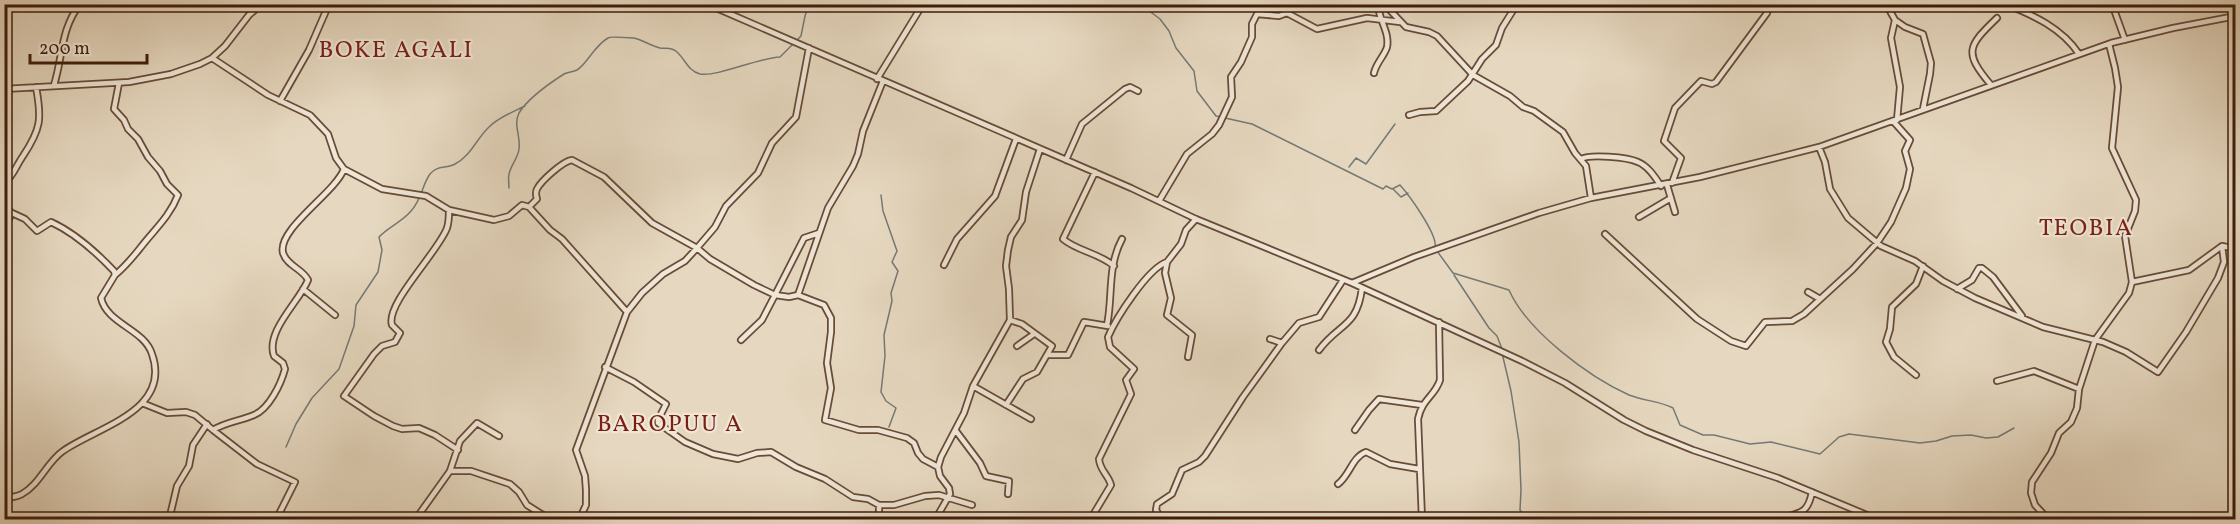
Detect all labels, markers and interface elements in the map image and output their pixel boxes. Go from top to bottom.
scale bar [30,27,147,65]
district label: BOKE AGALI [318,34,474,68]
text: 200 m [39,37,90,62]
district label: TEOBIA [2039,212,2133,246]
district label: BAROPUU A [597,408,743,442]

